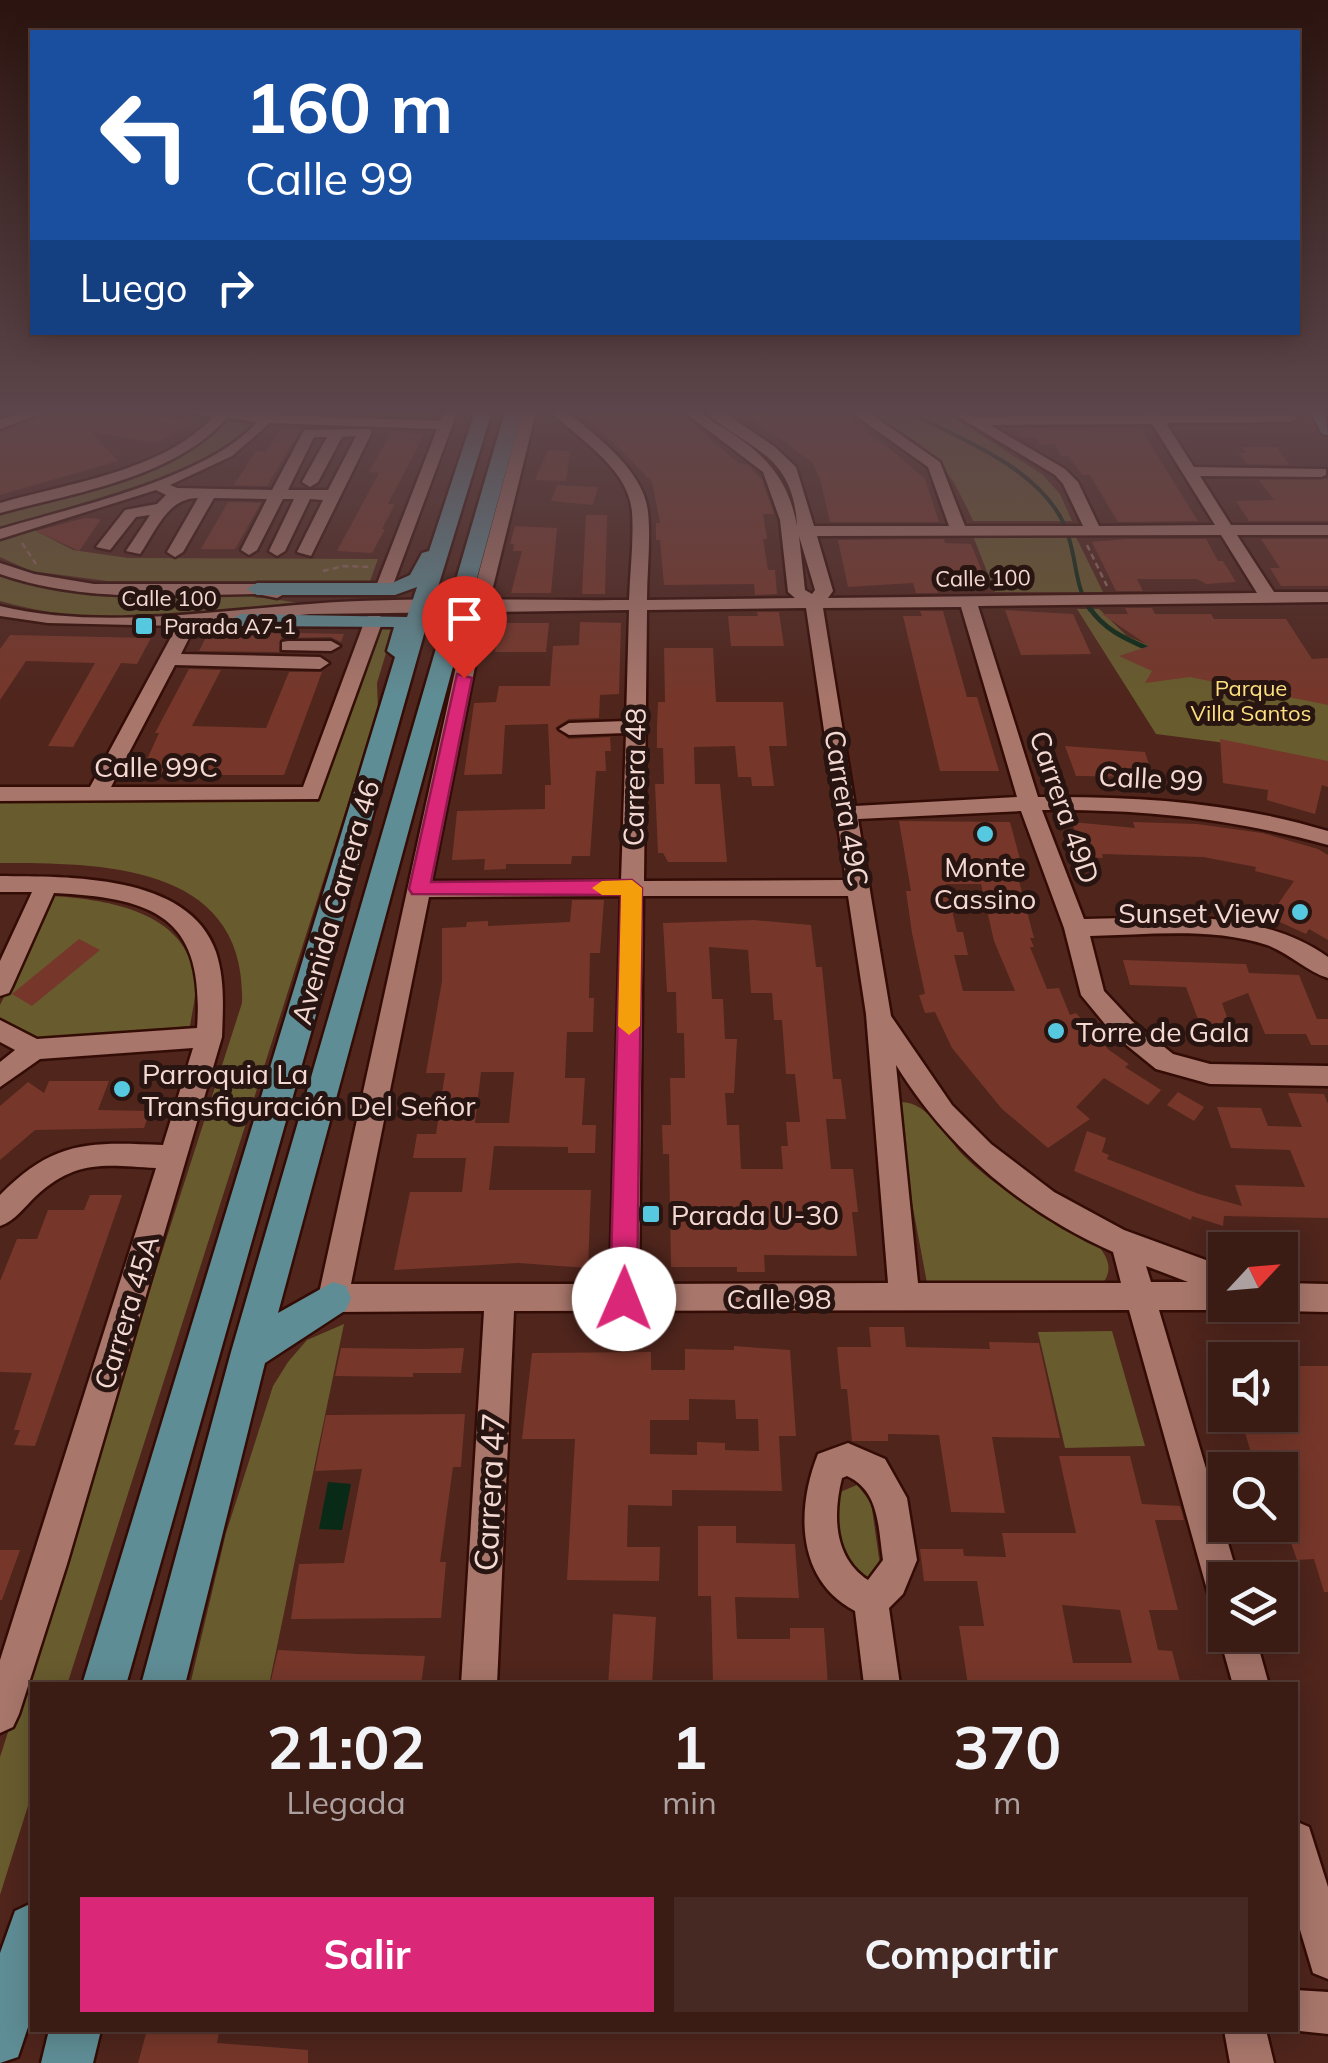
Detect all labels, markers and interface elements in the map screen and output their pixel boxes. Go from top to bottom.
text: 160 m [245,63,453,151]
icon: left [80,70,210,200]
text: Calle 99 [245,150,414,206]
icon: right [208,260,263,315]
text: Luego [80,264,188,312]
street label: Calle 100 [935,563,1031,593]
pin [422,576,507,679]
street label: Calle 100 [121,584,217,612]
icon: arrive [437,591,492,646]
place label: Parada A7-1 [164,612,296,640]
marker: Parada A7-1 [133,615,155,637]
park label: Parque Villa Santos [1191,674,1311,727]
street label: Carrera 48 [615,707,653,847]
street label: Carrera 49D [1022,726,1108,888]
street label: Carrera 49C [817,727,877,889]
street label: Calle 99C [94,749,218,784]
street label: Calle 99 [1098,758,1204,798]
street label: Avenida Carrera 46 [283,776,387,1028]
marker: Monte Cassino [974,823,996,845]
place label: Monte Cassino [934,849,1036,916]
place label: Sunset View [1118,895,1280,930]
marker: Sunset View [1289,901,1311,923]
place label: Torre de Gala [1076,1014,1250,1049]
marker: Torre de Gala [1045,1020,1067,1042]
place label: Parroquia La Transfiguración Del Señor [142,1056,476,1123]
marker: Parroquia La Transfiguración Del Señor [111,1078,133,1100]
place label: Parada U-30 [671,1197,839,1232]
marker: Parada U-30 [640,1203,662,1225]
street label: Carrera 45A [86,1230,166,1393]
north arrow [1208,1232,1298,1322]
map controls [1208,1232,1298,1652]
position arrow [572,1247,676,1351]
street label: Calle 98 [727,1281,831,1316]
button: sound [1208,1342,1298,1432]
street label: Carrera 47 [465,1412,513,1572]
button: search [1208,1452,1298,1542]
button: layers [1208,1562,1298,1652]
text: 21:02 [267,1709,426,1784]
text: 1 [671,1709,707,1784]
text: 370 [953,1709,1061,1784]
text: Llegada [286,1782,406,1822]
text: min [662,1782,717,1822]
text: m [993,1782,1021,1822]
button: Salir [80,1897,654,2012]
button: Compartir [674,1897,1248,2012]

